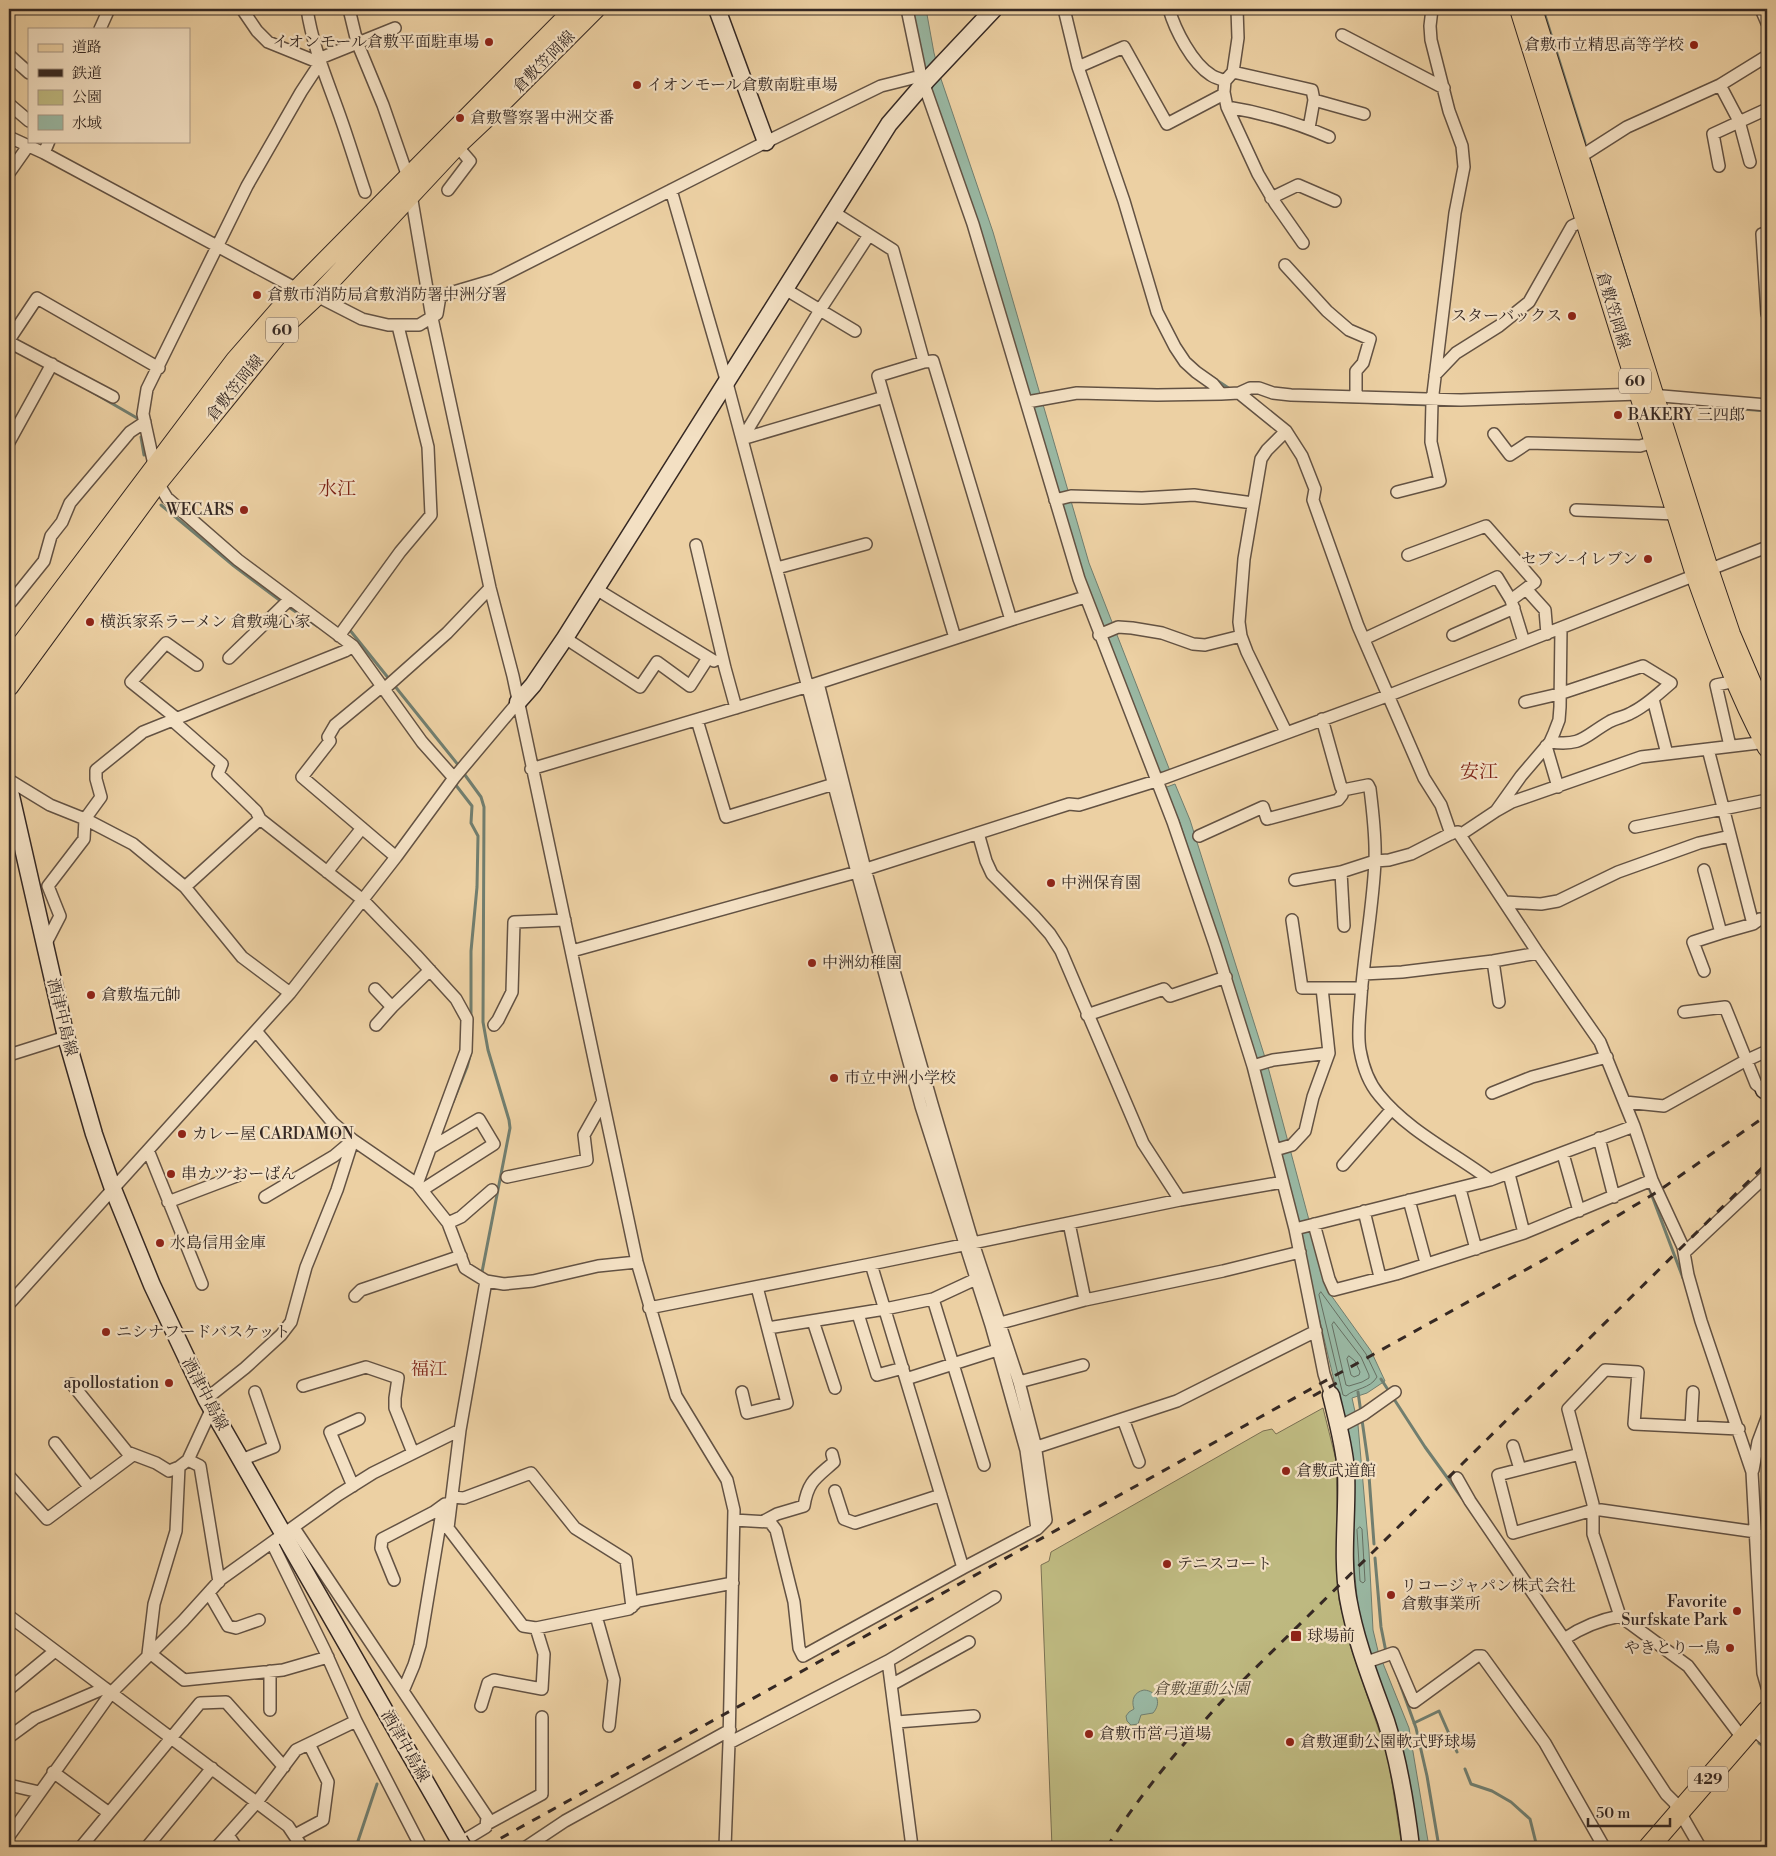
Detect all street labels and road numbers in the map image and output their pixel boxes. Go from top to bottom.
street label: 倉敷笠岡線 [509,27,579,97]
street label: 倉敷笠岡線 [1592,269,1634,351]
road number: 60 [266,318,298,342]
street label: 倉敷笠岡線 [202,351,268,425]
road number: 60 [1619,368,1651,394]
street label: 酒津中島線 [43,976,81,1058]
street label: 酒津中島線 [177,1354,233,1434]
street label: 酒津中島線 [376,1706,434,1786]
road number: 429 [1688,1766,1728,1792]

